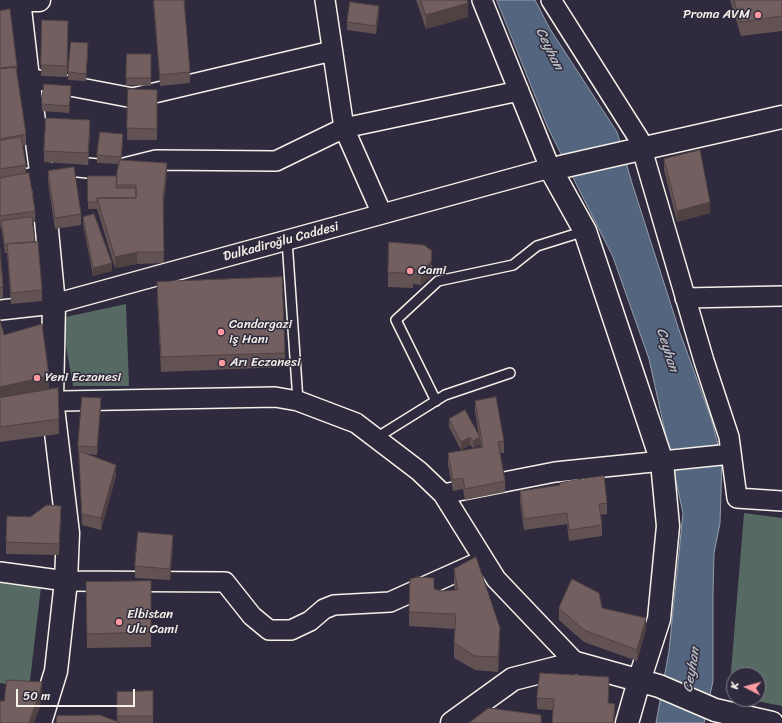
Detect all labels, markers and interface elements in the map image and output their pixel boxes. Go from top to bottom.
place label: Proma AVM [683,7,750,23]
marker: Proma AVM [753,10,763,20]
water label: Ceyhan [532,25,566,73]
street label: Dulkadiroğlu Caddesi [222,219,340,265]
place label: Cami [418,263,446,279]
marker: Cami [405,266,415,276]
place label: Candargazi iş Hanı [229,317,292,348]
water label: Ceyhan [652,326,682,374]
marker: Candargazi iş Hanı [216,327,226,337]
place label: Arı Eczanesi [230,355,301,371]
marker: Arı Eczanesi [217,358,227,368]
place label: Yeni Eczanesi [45,370,121,386]
marker: Yeni Eczanesi [32,373,42,383]
place label: Elbistan Ulu Cami [127,607,178,638]
marker: Elbistan Ulu Cami [114,617,124,627]
water label: Ceyhan [680,646,704,694]
north arrow [726,667,766,707]
scale bar [18,681,137,707]
text: K [725,681,744,690]
text: 50 m [23,685,50,707]

